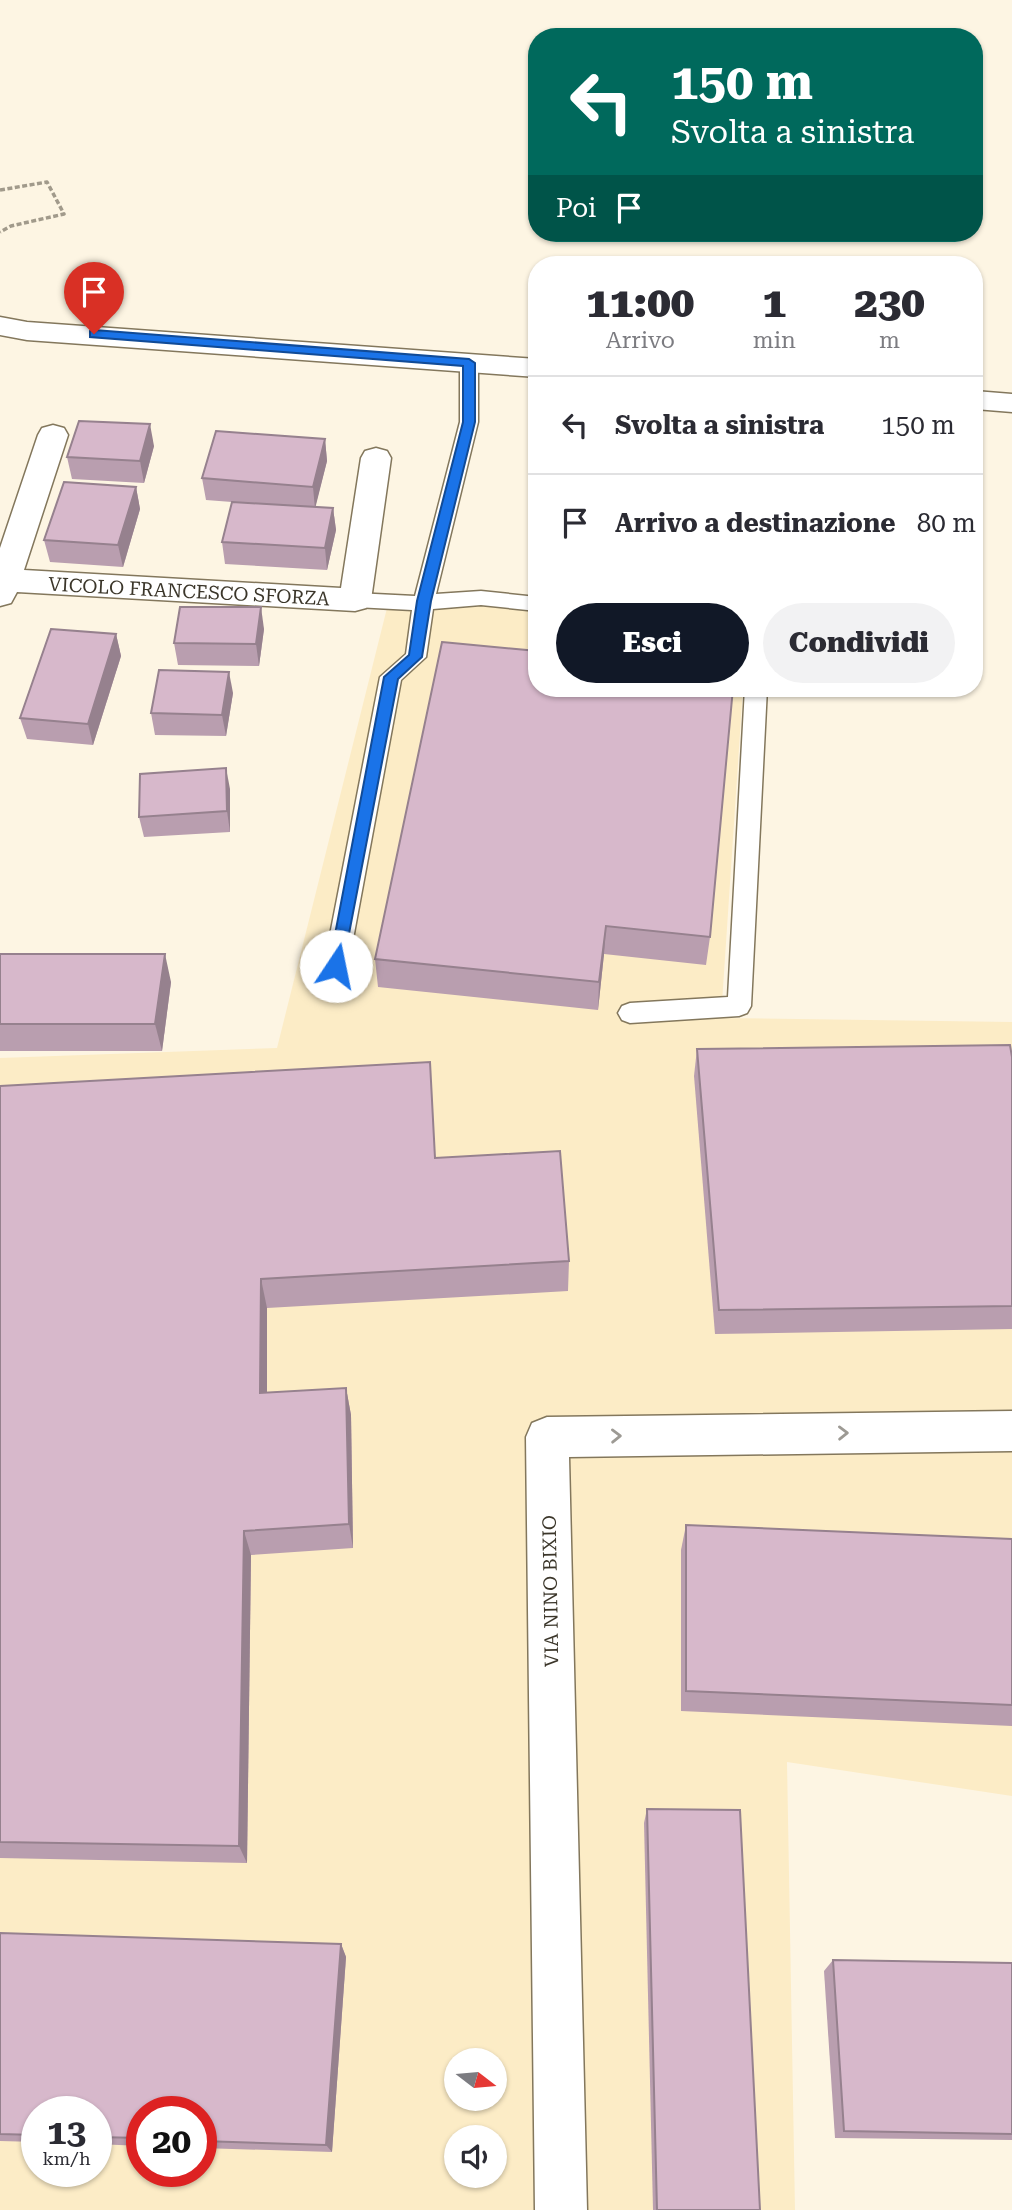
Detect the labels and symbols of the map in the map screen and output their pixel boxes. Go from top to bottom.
pin [64,262,124,334]
street label: VICOLO FRANCESCO SFORZA [48,573,331,610]
position arrow [299,929,373,1003]
one-way arrow [838,1425,849,1441]
one-way arrow [610,1429,621,1444]
street label: VIA NINO BIXIO [538,1515,563,1667]
north arrow [444,2048,508,2110]
speed limit sign: 20 [126,2096,217,2187]

